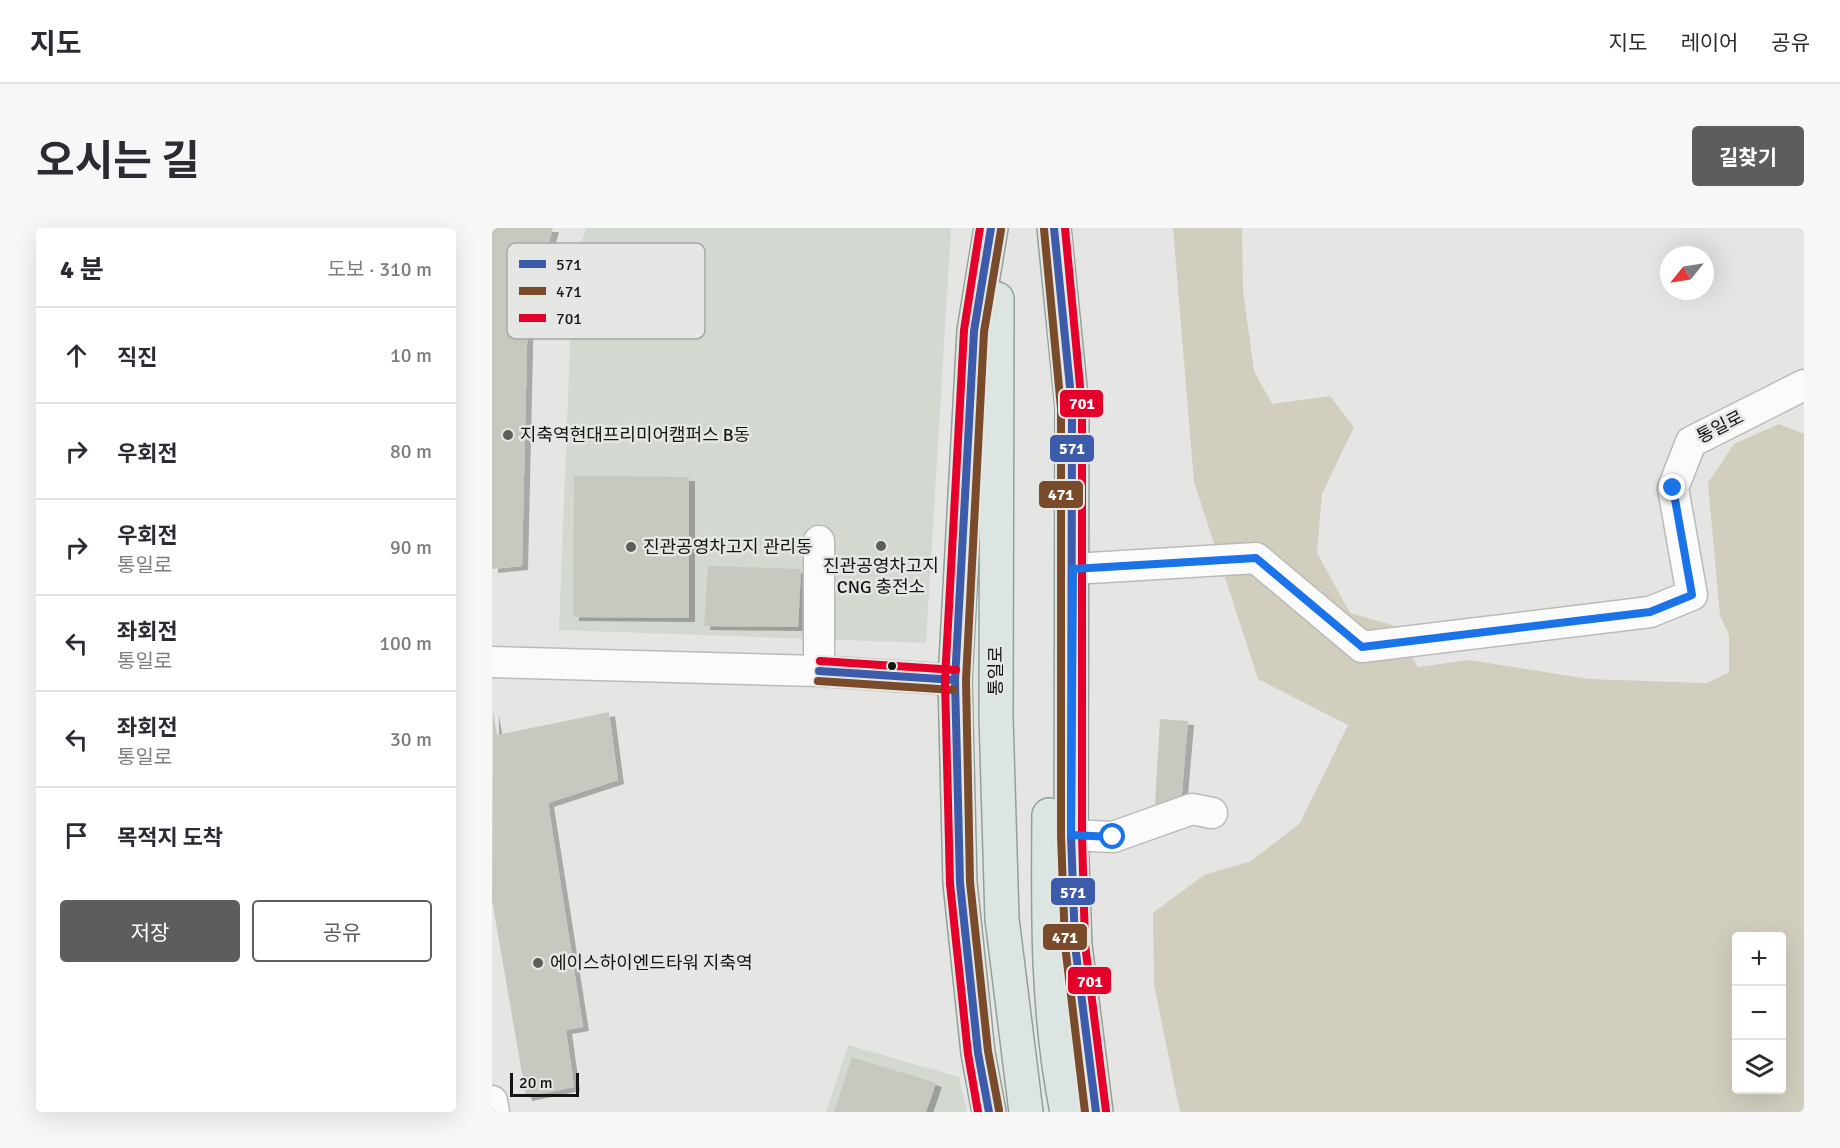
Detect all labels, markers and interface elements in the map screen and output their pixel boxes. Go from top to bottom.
text: 지도 [30,27,82,61]
text: 지도 [1609,30,1647,56]
text: 레이어 [1680,30,1738,56]
text: 공유 [1771,30,1810,56]
button: 길찾기 [1692,126,1804,186]
text: 오시는 길 [36,136,200,187]
legend [507,243,705,339]
north arrow [1660,246,1714,300]
text: 4 분 [60,254,104,286]
text: 571 [556,255,582,275]
text: 도보 · 310 m [328,257,432,282]
text: 471 [556,282,582,302]
text: 701 [556,309,582,329]
icon: ahead [60,339,93,372]
text: 10 m [390,343,432,368]
text: 직진 [117,344,157,371]
line badge: 701 [1059,389,1104,418]
text: 701 [1069,394,1095,414]
street label: 통일로 [1693,406,1747,448]
place label: 지축역현대프리미어캠퍼스 B동 [520,424,750,446]
marker: 지축역현대프리미어캠퍼스 B동 [501,428,515,442]
line badge: 571 [1049,434,1095,463]
icon: right [60,435,93,468]
text: 80 m [390,439,432,464]
text: 571 [1059,439,1085,459]
text: 우회전 [117,440,178,467]
route end [1659,474,1685,500]
line badge: 471 [1038,480,1084,509]
text: 471 [1048,485,1074,505]
text: 우회전 [117,522,178,549]
icon: right [60,531,93,564]
text: 90 m [390,535,432,560]
place label: 진관공영차고지 관리동 [643,536,813,558]
marker: 진관공영차고지 CNG 충전소 [874,539,888,553]
marker: 진관공영차고지 관리동 [624,540,638,554]
text: 통일로 [117,553,172,578]
place label: 진관공영차고지 CNG 충전소 [823,555,939,598]
text: 좌회전 [117,618,178,645]
icon: left [60,627,93,660]
text: 100 m [379,631,432,656]
street label: 통일로 [985,646,1007,696]
text: 통일로 [117,649,172,674]
unlabelled marker [886,660,898,672]
text: 좌회전 [117,714,178,741]
icon: left [60,723,93,756]
text: 30 m [390,727,432,752]
text: 통일로 [117,745,172,770]
icon: arrive [60,819,93,852]
route start [1099,823,1125,849]
text: 목적지 도착 [117,824,223,851]
line badge: 571 [1050,877,1096,906]
text: 571 [1060,883,1086,903]
button: 저장 [60,900,240,962]
button: 공유 [252,900,432,962]
line badge: 471 [1042,923,1088,951]
text: 471 [1052,928,1078,948]
map controls [1732,932,1786,1094]
button: + [1732,932,1786,986]
place label: 에이스하이엔드타워 지축역 [550,952,753,974]
marker: 에이스하이엔드타워 지축역 [531,956,545,970]
line badge: 701 [1067,966,1112,995]
text: 701 [1077,972,1103,992]
button: − [1732,986,1786,1040]
button: layers [1732,1040,1786,1094]
scale bar [510,1070,579,1098]
text: 20 m [519,1073,553,1093]

